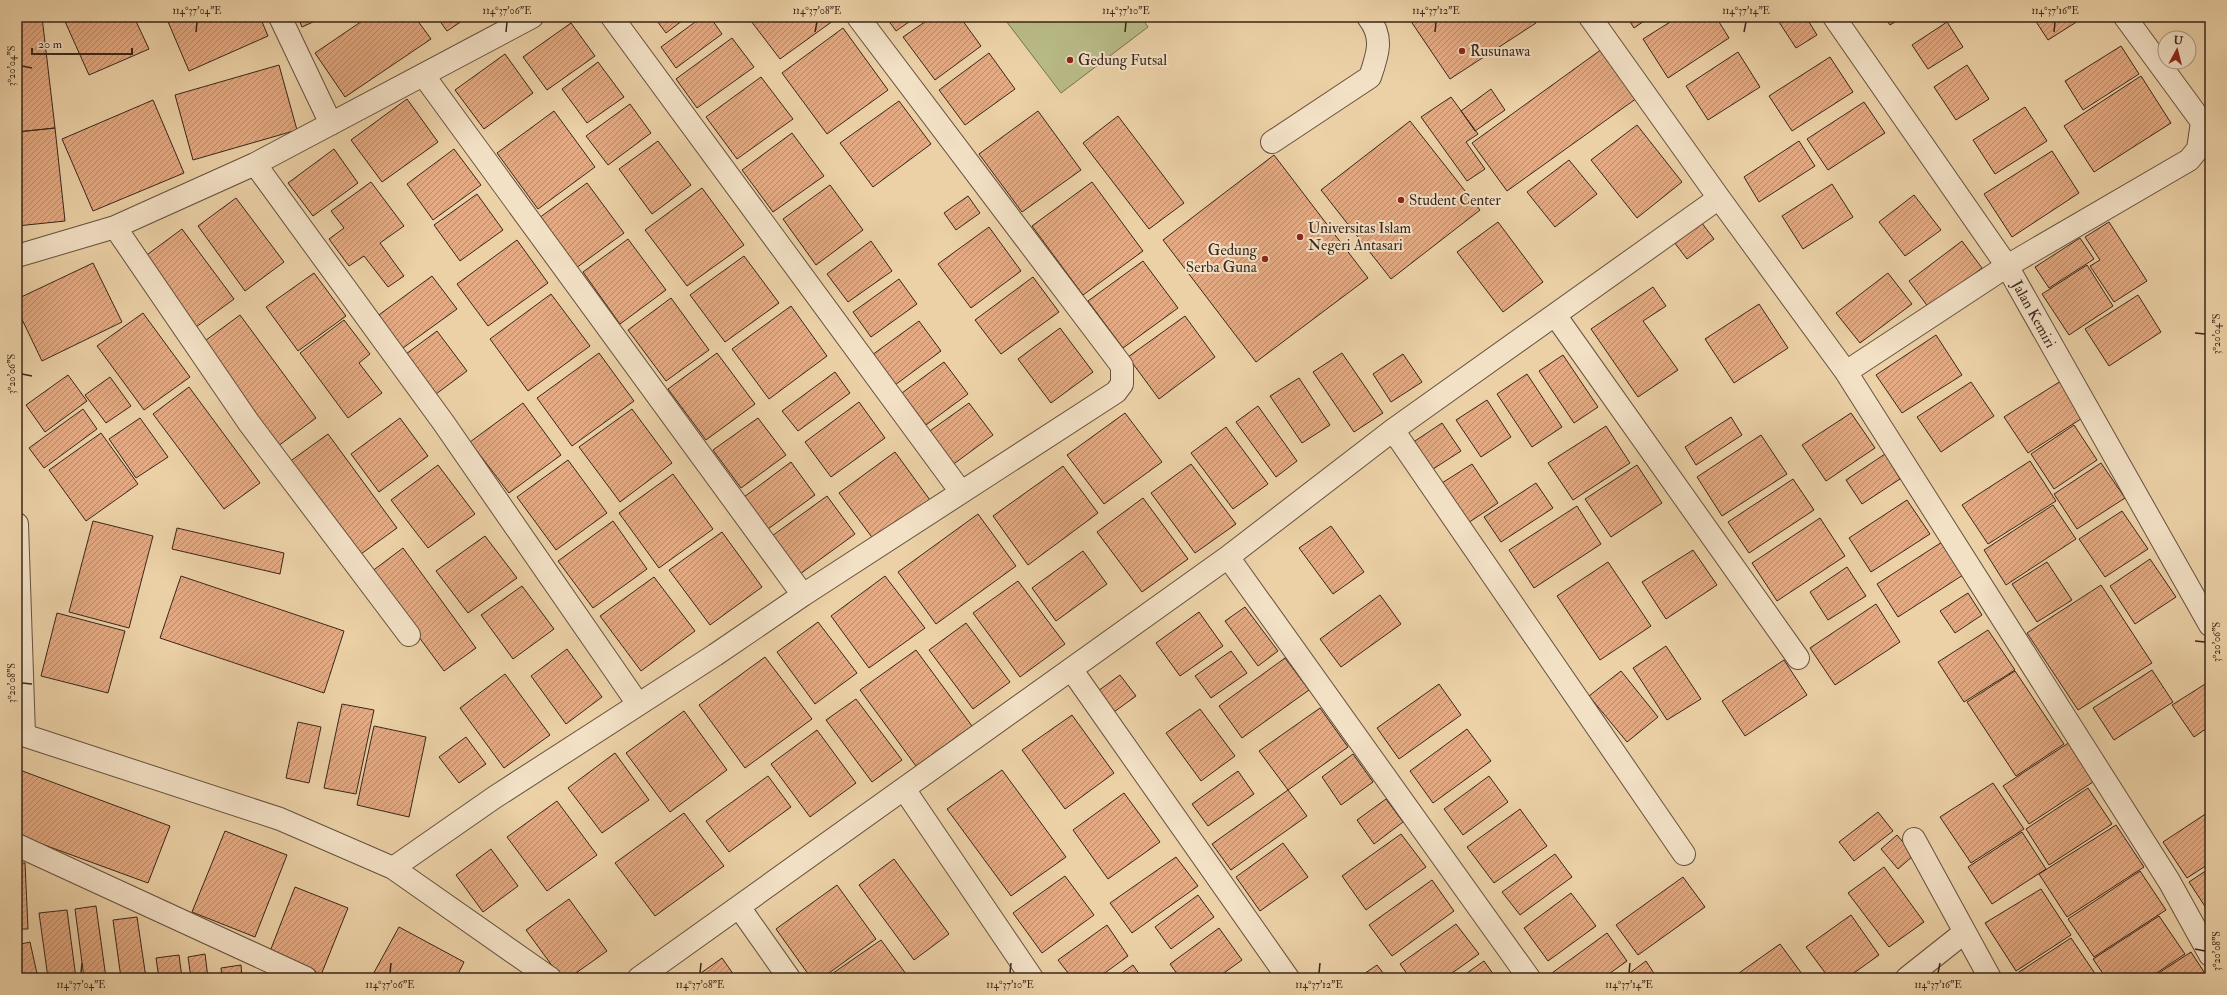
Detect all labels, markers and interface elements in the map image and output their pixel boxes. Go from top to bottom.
text: 114°37'04"E [172,5,222,17]
text: 114°37'06"E [483,5,531,17]
text: 114°37'08"E [793,5,841,17]
text: 114°37'10"E [1102,5,1150,17]
text: 114°37'12"E [1412,5,1460,17]
text: 114°37'14"E [1722,5,1770,17]
text: 114°37'16"E [2031,5,2079,17]
scale bar [32,30,132,56]
north arrow [2157,30,2197,70]
text: U [2173,34,2184,48]
text: 20 m [38,37,63,52]
place label: Rusunawa [1470,42,1531,61]
text: 3°20'04"S [6,46,18,86]
marker: Rusunawa [1457,46,1467,56]
place label: Gedung Futsal [1078,51,1167,70]
marker: Gedung Futsal [1065,55,1075,65]
place label: Student Center [1409,191,1501,210]
marker: Student Center [1396,195,1406,205]
place label: Universitas Islam Negeri Antasari [1308,219,1412,255]
marker: Universitas Islam Negeri Antasari [1295,232,1305,242]
place label: Gedung Serba Guna [1186,241,1258,277]
marker: Gedung Serba Guna [1260,254,1270,264]
street label: Jalan Kemiri [2006,276,2060,352]
text: 3°20'04"S [2211,314,2223,354]
text: 3°20'06"S [6,354,18,394]
text: 3°20'06"S [2211,622,2223,662]
text: 3°20'08"S [6,663,18,703]
text: 3°20'08"S [2211,931,2223,971]
text: 114°37'04"E [56,979,106,991]
text: 114°37'06"E [366,979,414,991]
text: 114°37'08"E [676,979,724,991]
text: 114°37'10"E [986,979,1034,991]
text: 114°37'12"E [1295,979,1343,991]
text: 114°37'14"E [1605,979,1653,991]
text: 114°37'16"E [1914,979,1962,991]

